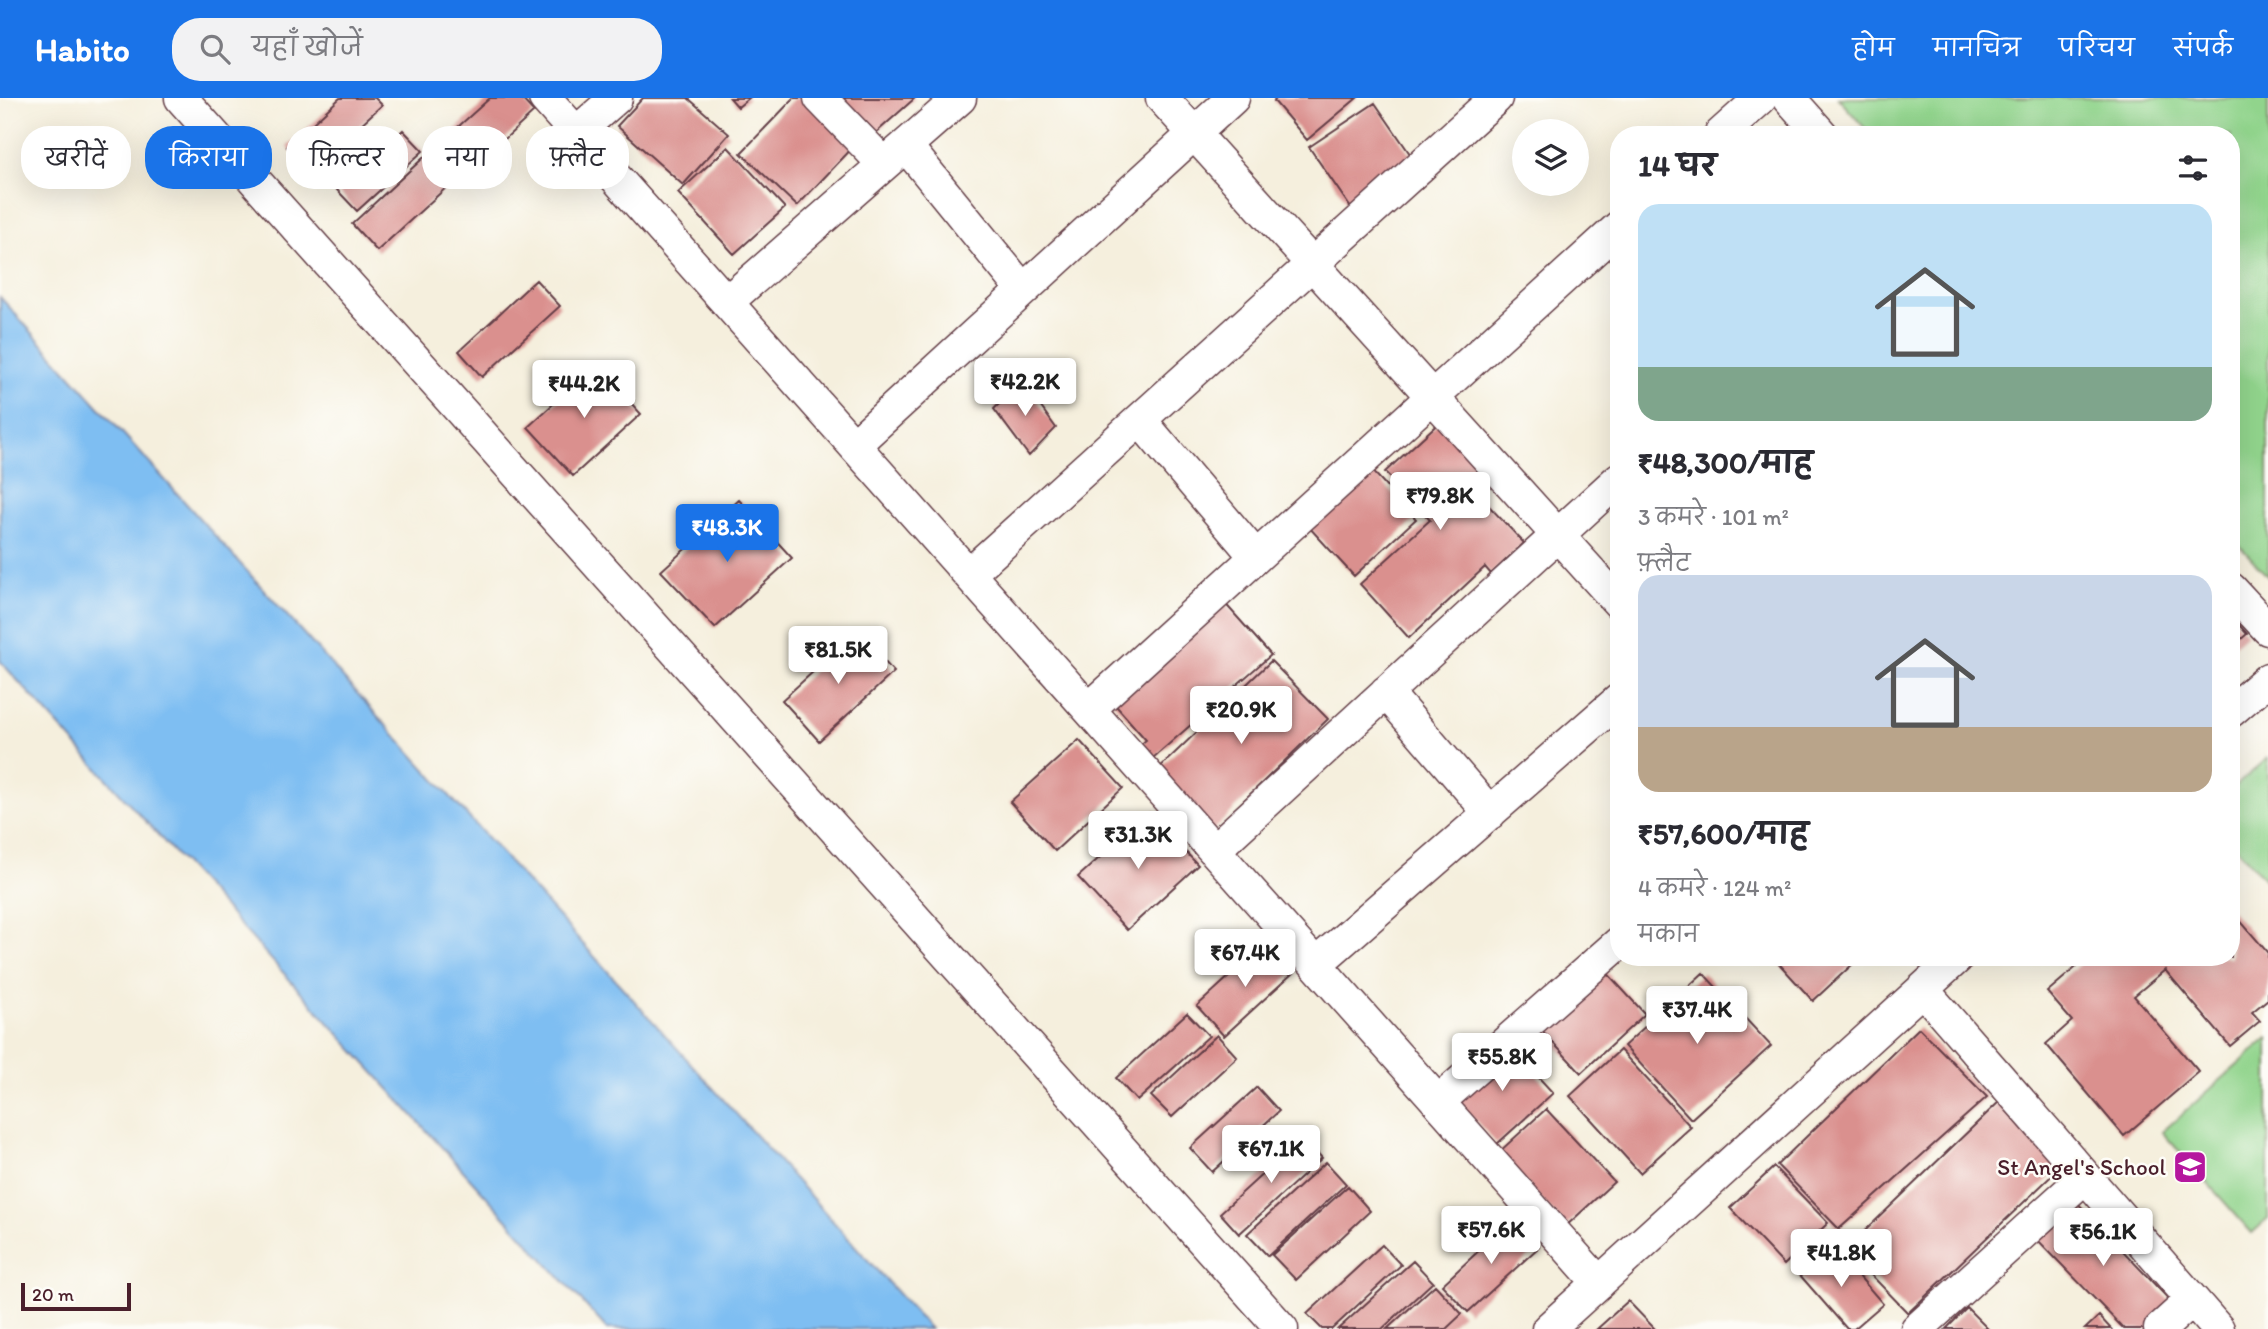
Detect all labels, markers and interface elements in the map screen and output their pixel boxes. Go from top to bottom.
search box [172,18,662,81]
text: Habito [35,30,130,69]
icon: search [196,30,234,68]
text: यहाँ खोजें [252,31,363,63]
text: होम [1852,33,1895,62]
text: मानचित्र [1933,33,2021,62]
text: परिचय [2059,33,2135,62]
text: संपर्क [2173,33,2233,62]
map controls [1512,119,1589,196]
button: layers [1512,119,1589,196]
chip: खरीदें [21,126,131,189]
chip: किराया [145,126,272,189]
chip: फ़िल्टर [286,126,408,189]
chip: नया [422,126,512,189]
chip: फ़्लैट [526,126,629,189]
text: 14 घर [1638,147,1717,184]
icon: filters [2174,149,2212,187]
icon: home [1862,249,1988,375]
pin: ₹42.2K [968,358,1082,418]
pin: ₹44.2K [527,360,641,420]
text: ₹42.2K [990,367,1060,395]
text: ₹44.2K [548,369,620,397]
text: ₹48,300/माह [1638,444,1813,481]
pin: ₹79.8K [1383,472,1497,532]
text: ₹79.8K [1406,481,1474,509]
text: 3 कमरे · 101 m² [1638,503,1789,531]
pin: ₹48.3K [670,504,784,564]
text: ₹48.3K [692,513,762,541]
text: फ़्लैट [1638,549,1690,577]
icon: home [1862,620,1988,746]
pin: ₹81.5K [781,626,895,686]
text: ₹81.5K [805,635,871,663]
pin: ₹20.9K [1184,686,1298,746]
text: ₹20.9K [1206,695,1276,723]
pin: ₹31.3K [1081,812,1195,871]
text: ₹57,600/माह [1638,815,1809,852]
text: ₹31.3K [1104,820,1172,848]
text: 4 कमरे · 124 m² [1638,874,1791,902]
text: मकान [1638,920,1699,948]
pin: ₹67.4K [1188,930,1302,989]
text: ₹67.4K [1211,938,1279,966]
pin: ₹37.4K [1640,986,1754,1046]
text: ₹37.4K [1662,995,1732,1023]
pin: ₹55.8K [1445,1034,1559,1093]
text: ₹55.8K [1468,1042,1536,1070]
pin: ₹67.1K [1214,1126,1328,1185]
text: ₹67.1K [1238,1134,1304,1162]
school or university icon: St Angel's School [2171,1148,2209,1186]
place label: St Angel's School [1997,1153,2166,1181]
pin: ₹57.6K [1434,1206,1548,1266]
pin: ₹56.1K [2046,1208,2160,1268]
text: ₹57.6K [1457,1215,1525,1243]
text: ₹56.1K [2070,1217,2136,1245]
pin: ₹41.8K [1784,1230,1898,1289]
text: ₹41.8K [1807,1238,1875,1266]
scale bar [21,1280,131,1312]
text: 20 m [32,1283,74,1306]

